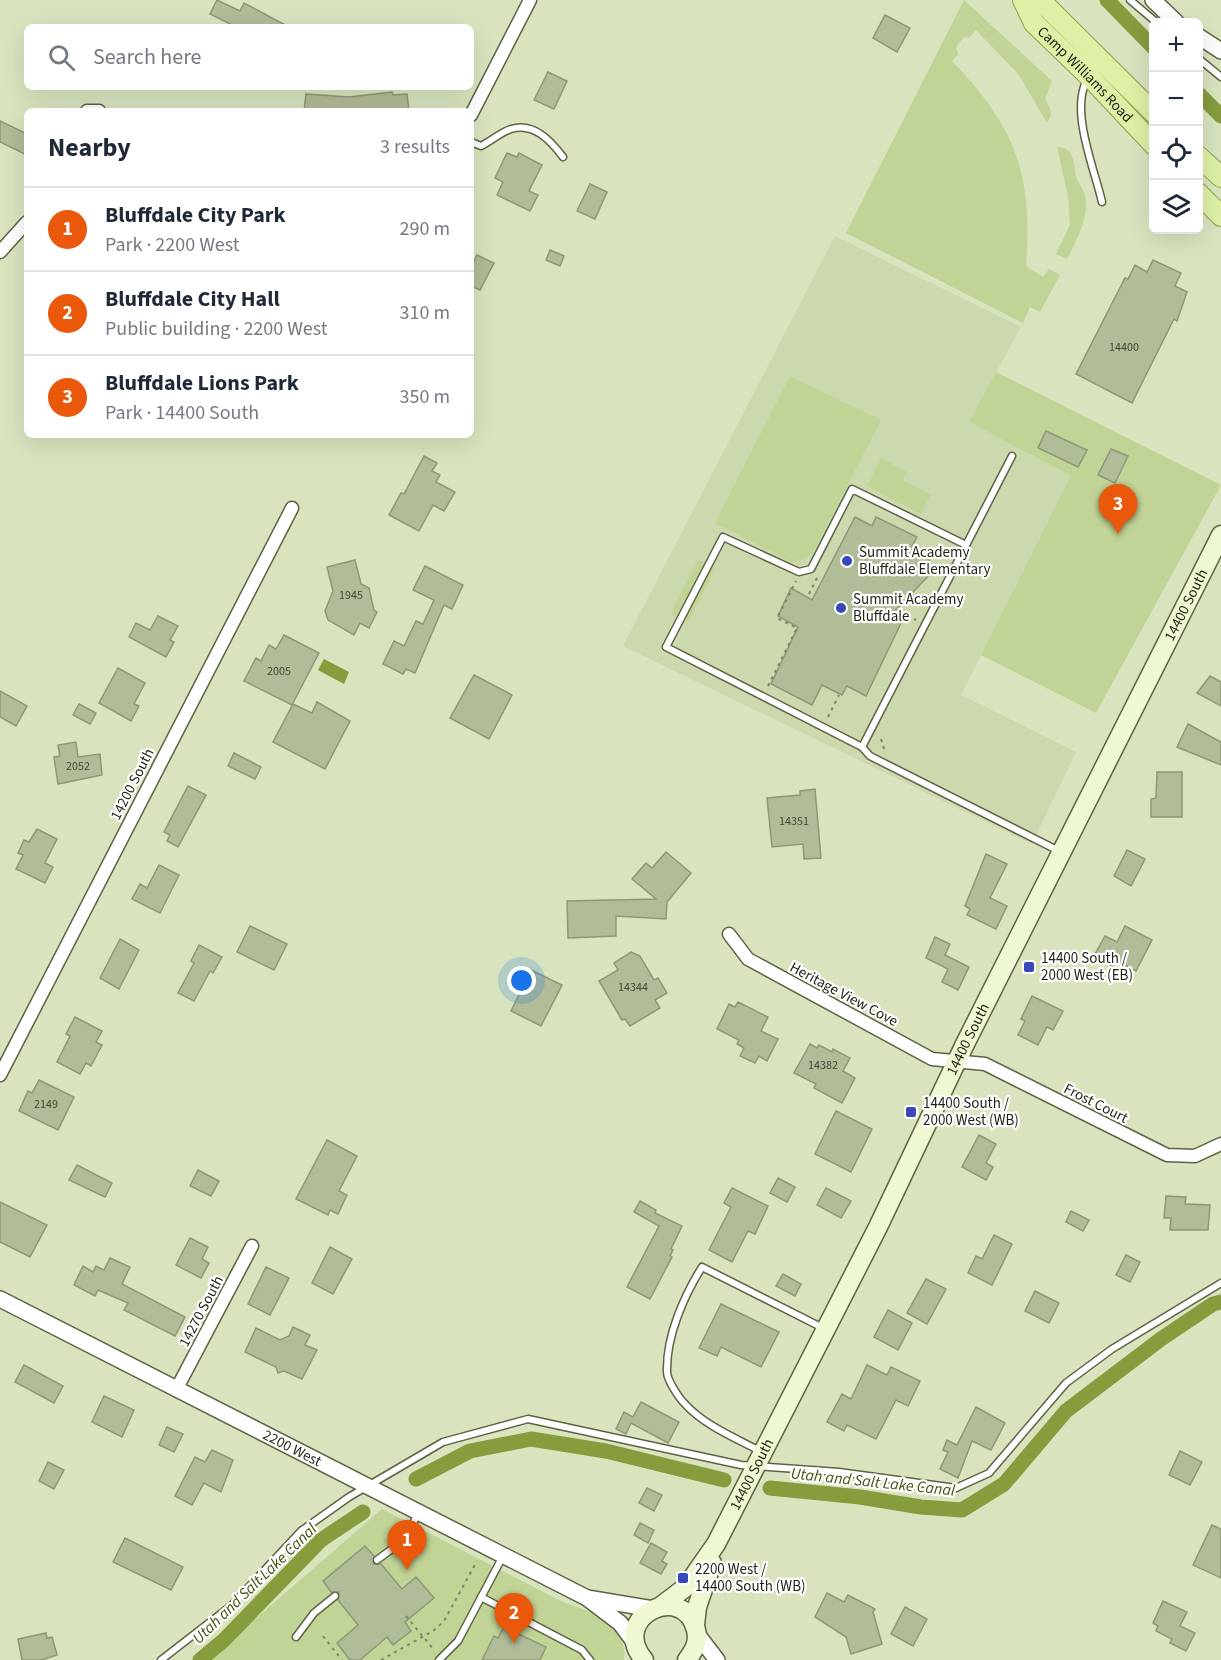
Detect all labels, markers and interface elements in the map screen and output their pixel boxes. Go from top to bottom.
map controls [1149,18,1203,234]
button: + [1149,18,1203,72]
street label: Camp Williams Road [1032,22,1138,127]
search box [24,24,474,90]
icon: search [45,41,78,74]
text: Search here [93,41,201,73]
button: − [1149,72,1203,126]
button: locate [1149,126,1203,180]
text: Nearby [48,129,131,166]
text: 3 results [380,133,450,161]
button: layers [1149,180,1203,234]
text: Bluffdale City Park [105,199,286,231]
text: 1 [62,215,73,243]
text: 290 m [400,215,450,243]
text: Park · 2200 West [105,231,240,259]
text: Bluffdale City Hall [105,283,280,315]
text: 2 [62,299,73,327]
text: 310 m [400,299,450,327]
text: Public building · 2200 West [105,315,328,343]
house number: 14400 [1109,339,1139,356]
text: Bluffdale Lions Park [105,367,299,399]
text: 3 [62,383,73,411]
text: 350 m [400,383,450,411]
text: Park · 14400 South [105,399,259,427]
pin: 3 [1098,484,1138,534]
place label: Summit Academy Bluffdale Elementary [859,542,991,580]
marker: Summit Academy Bluffdale Elementary [840,554,854,568]
street label: 14400 South [1159,566,1213,645]
house number: 1945 [339,587,363,604]
place label: Summit Academy Bluffdale [853,589,963,627]
marker: Summit Academy Bluffdale [834,601,848,615]
house number: 2005 [267,663,291,680]
street label: 14200 South [105,745,159,824]
house number: 2052 [66,758,90,775]
house number: 14351 [779,813,809,830]
place label: 14400 South / 2000 West (EB) [1041,948,1133,986]
street label: Heritage View Cove [786,957,902,1032]
marker: 14400 South / 2000 West (EB) [1022,960,1036,974]
your location [507,966,536,995]
house number: 14344 [618,979,648,996]
street label: 14400 South [942,1000,995,1079]
house number: 14382 [808,1057,838,1074]
street label: Frost Court [1060,1078,1131,1129]
place label: 14400 South / 2000 West (WB) [923,1093,1019,1131]
house number: 2149 [34,1096,58,1113]
marker: 14400 South / 2000 West (WB) [904,1105,918,1119]
street label: 14270 South [174,1272,229,1351]
street label: 2200 West [259,1425,325,1472]
street label: 14400 South [725,1435,779,1514]
water label: Utah and Salt Lake Canal [790,1462,956,1502]
water label: Utah and Salt Lake Canal [188,1518,322,1649]
pin: 1 [388,1520,426,1570]
place label: 2200 West / 14400 South (WB) [695,1559,806,1597]
marker: 2200 West / 14400 South (WB) [676,1571,690,1585]
pin: 2 [494,1594,534,1643]

